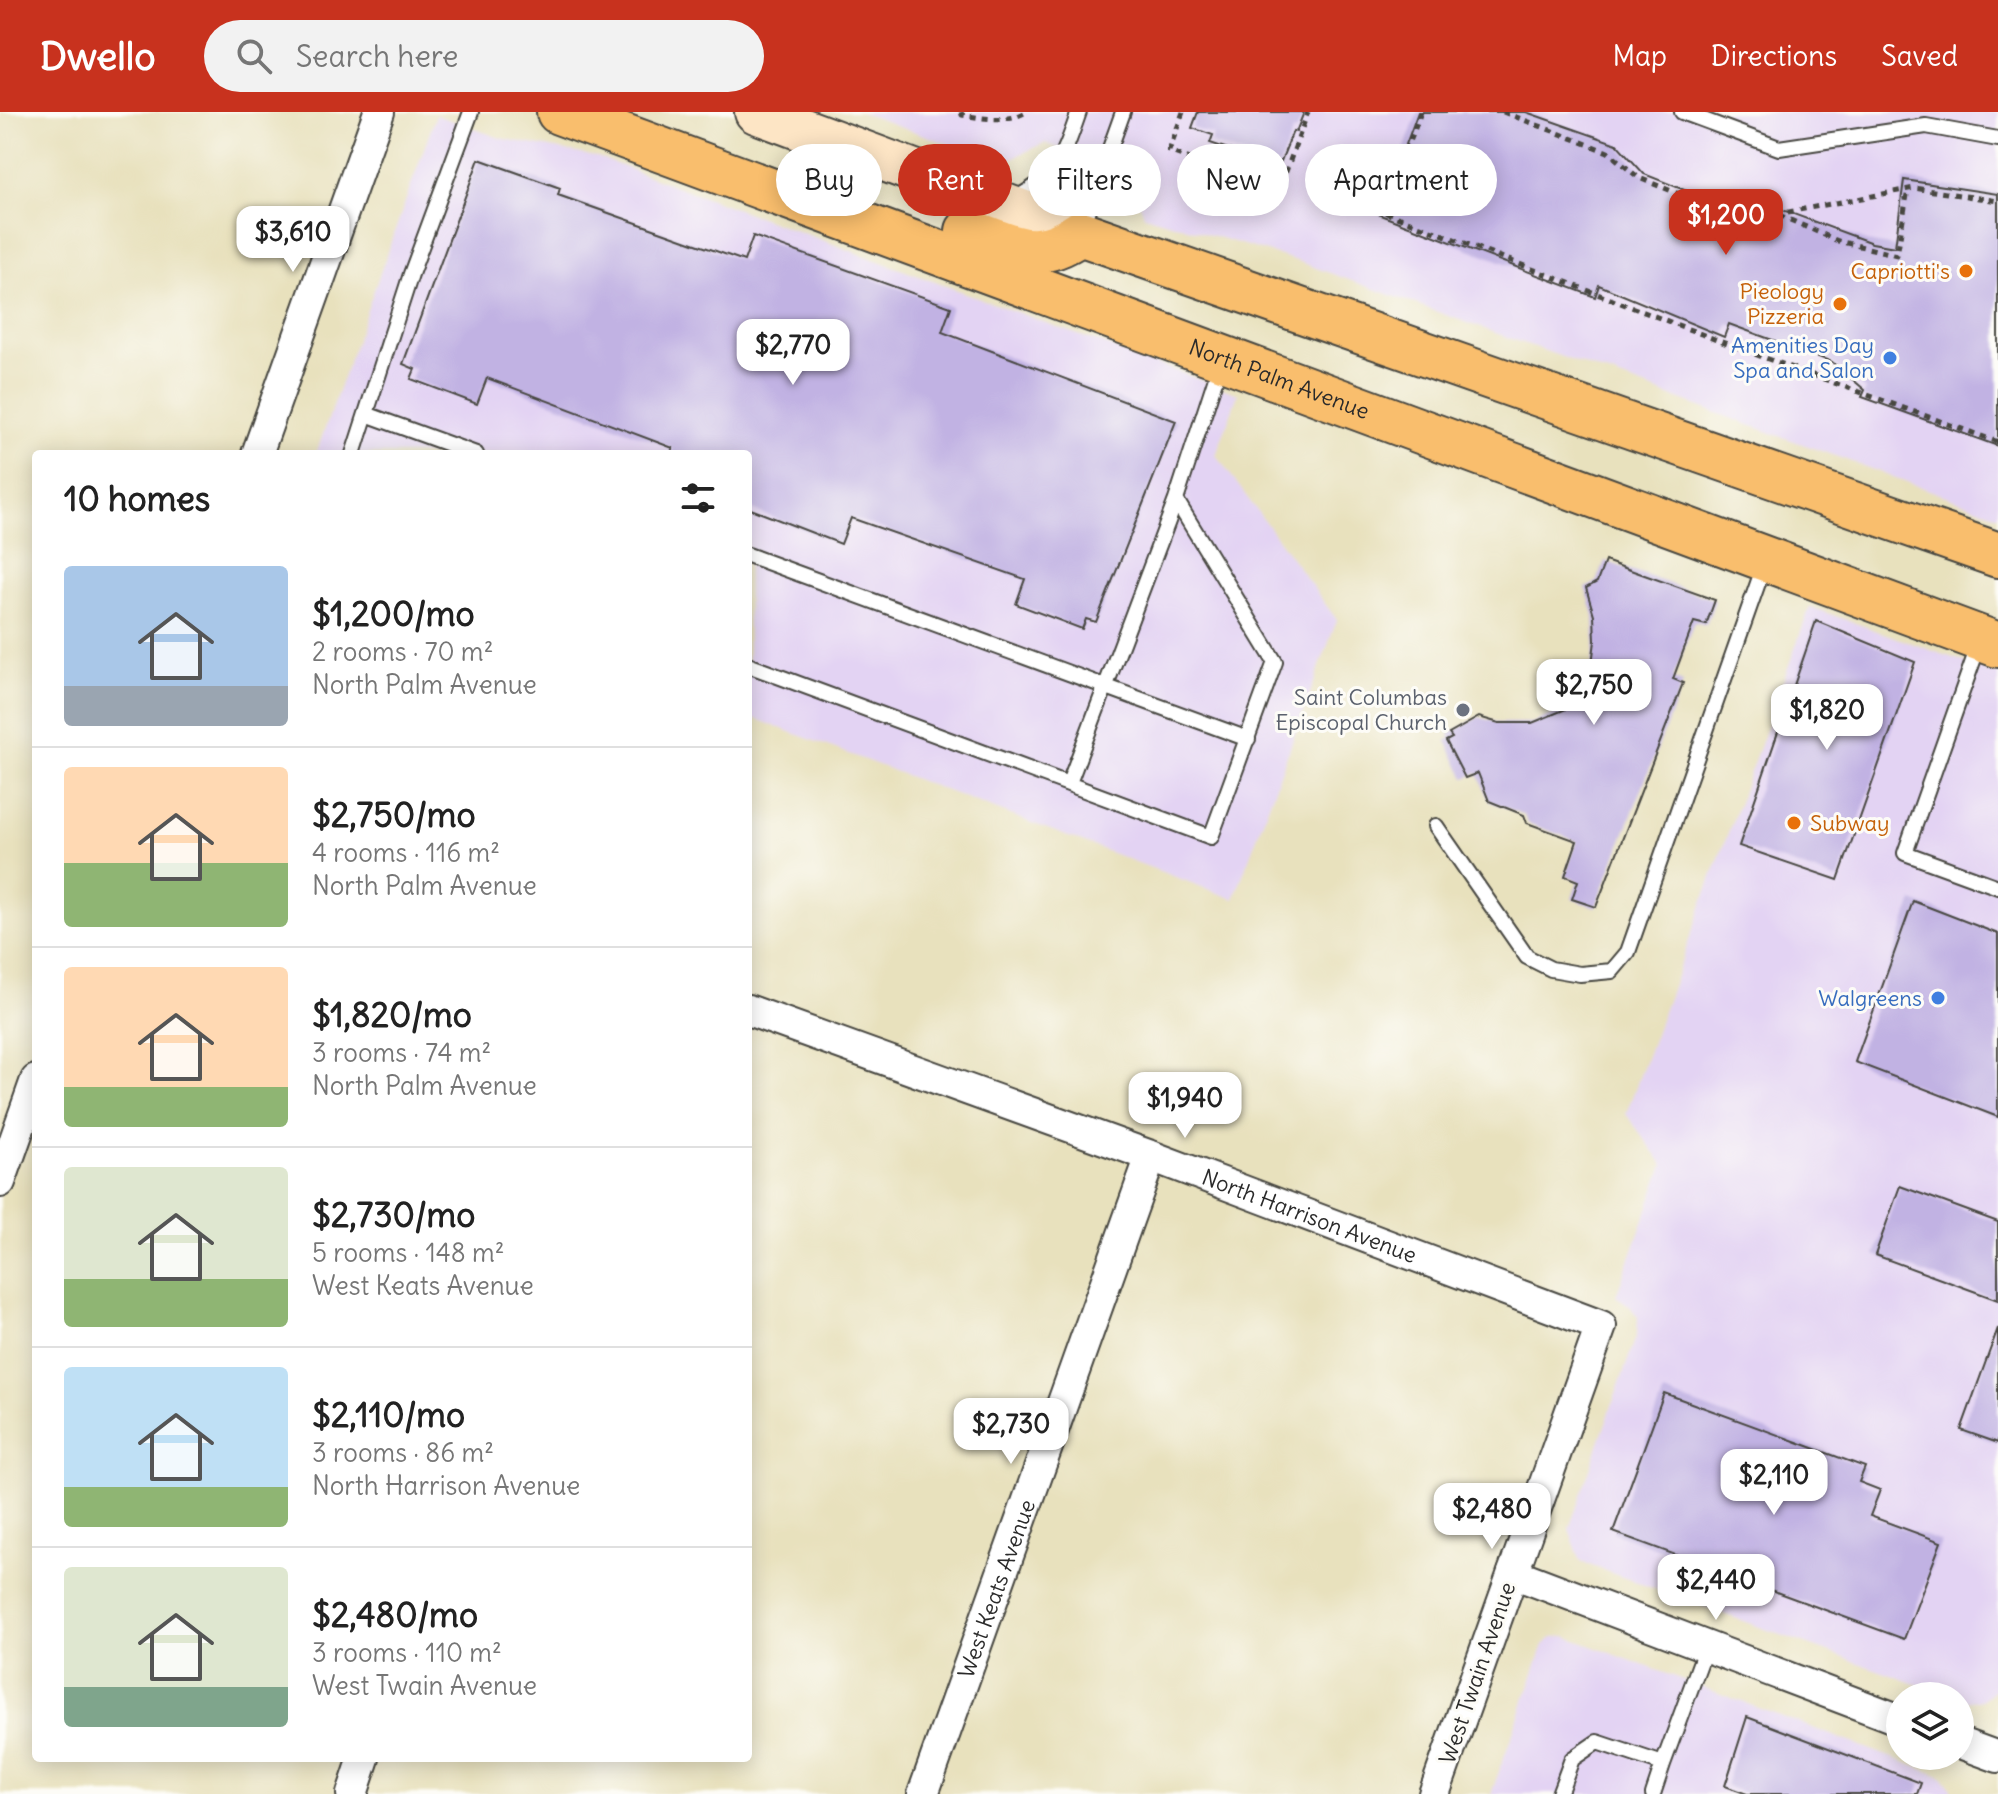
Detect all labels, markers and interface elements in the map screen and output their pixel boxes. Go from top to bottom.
search box [204,20,764,92]
text: Dwello [40,33,156,80]
icon: search [232,34,276,78]
text: Search here [296,37,458,75]
text: Map [1612,38,1667,74]
text: Directions [1711,38,1837,74]
text: Saved [1881,38,1958,74]
chip: Buy [776,144,882,216]
chip: Rent [898,144,1012,216]
chip: Filters [1028,144,1161,216]
chip: New [1177,144,1289,216]
chip: Apartment [1305,144,1497,216]
pin: $1,200 [1661,189,1791,257]
text: $1,200 [1687,198,1765,231]
pin: $3,610 [228,206,358,274]
text: $3,610 [254,215,332,248]
place label: Capriotti's [1851,257,1950,285]
marker: Capriotti's [1957,262,1975,280]
place label: Pieology Pizzeria [1740,277,1824,330]
marker: Pieology Pizzeria [1831,295,1849,313]
pin: $2,770 [728,319,858,387]
text: $2,770 [755,328,831,361]
place label: Amenities Day Spa and Salon [1731,331,1874,384]
street label: North Palm Avenue [1185,333,1373,425]
marker: Amenities Day Spa and Salon [1881,349,1899,367]
icon: filters [676,476,720,520]
text: 10 homes [64,477,210,520]
text: $1,200/mo [312,592,475,635]
icon: home [128,598,224,694]
text: 2 rooms · 70 m² [312,635,493,668]
pin: $2,750 [1529,659,1659,727]
text: North Palm Avenue [312,668,537,701]
text: $2,750 [1555,668,1633,701]
place label: Saint Columbas Episcopal Church [1276,683,1447,736]
pin: $1,820 [1762,684,1892,752]
text: $1,820 [1789,693,1865,726]
marker: Saint Columbas Episcopal Church [1454,701,1472,719]
text: $2,750/mo [312,793,476,836]
icon: home [128,799,224,895]
place label: Subway [1810,809,1889,837]
marker: Subway [1785,814,1803,832]
text: 4 rooms · 116 m² [312,836,500,869]
text: North Palm Avenue [312,869,537,902]
place label: Walgreens [1818,984,1922,1012]
marker: Walgreens [1929,989,1947,1007]
text: $1,820/mo [312,993,472,1036]
icon: home [128,999,224,1095]
text: 3 rooms · 74 m² [312,1036,491,1069]
text: North Palm Avenue [312,1069,537,1102]
pin: $1,940 [1120,1072,1250,1140]
text: $1,940 [1147,1081,1223,1114]
street label: North Harrison Avenue [1198,1163,1421,1269]
text: $2,730/mo [312,1193,475,1236]
icon: home [128,1199,224,1295]
text: 5 rooms · 148 m² [312,1236,505,1269]
text: West Keats Avenue [312,1269,534,1302]
text: $2,110/mo [312,1393,465,1436]
pin: $2,730 [946,1398,1076,1466]
icon: home [128,1399,224,1495]
text: $2,730 [972,1407,1050,1440]
text: 3 rooms · 86 m² [312,1436,494,1469]
pin: $2,110 [1709,1449,1839,1517]
text: $2,110 [1739,1458,1809,1491]
text: North Harrison Avenue [312,1469,580,1502]
pin: $2,480 [1427,1483,1557,1551]
text: $2,480 [1452,1492,1532,1525]
street label: West Keats Avenue [952,1496,1041,1682]
pin: $2,440 [1651,1554,1781,1622]
text: $2,440 [1676,1563,1756,1596]
street label: West Twain Avenue [1433,1578,1521,1768]
text: $2,480/mo [312,1593,478,1636]
icon: home [128,1599,224,1695]
text: 3 rooms · 110 m² [312,1636,502,1669]
text: West Twain Avenue [312,1669,537,1702]
map controls [1886,1682,1974,1770]
button: layers [1886,1682,1974,1770]

